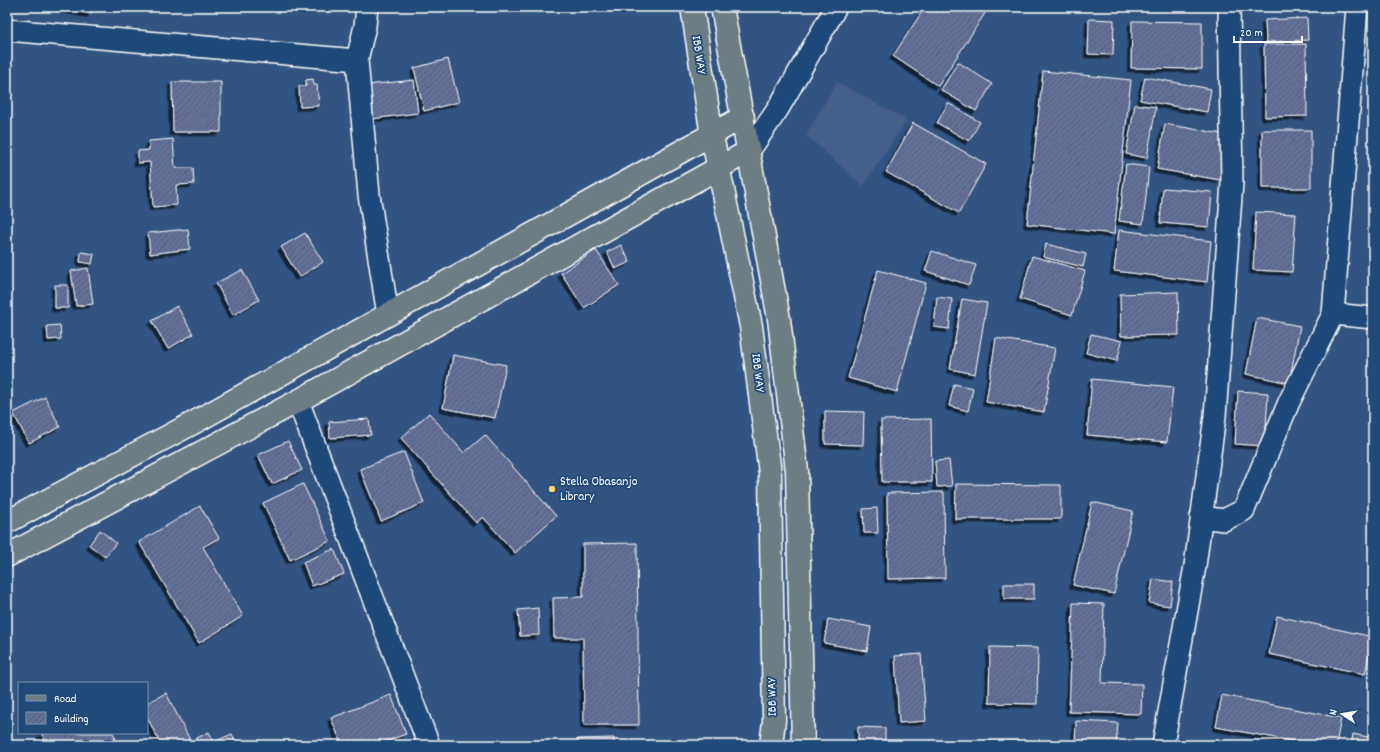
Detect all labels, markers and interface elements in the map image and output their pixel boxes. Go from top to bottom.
scale bar [1234,18,1302,44]
text: 20 m [1240,25,1263,42]
street label: IBB WAY [686,34,711,77]
street label: IBB WAY [745,353,769,395]
place label: Stella Obasanjo Library [560,473,638,507]
marker: Stella Obasanjo Library [547,484,557,494]
street label: IBB WAY [763,676,783,716]
legend [18,682,148,734]
text: Road [54,691,76,708]
north arrow [1322,694,1362,734]
text: N [1326,707,1343,717]
text: Building [54,711,89,728]

